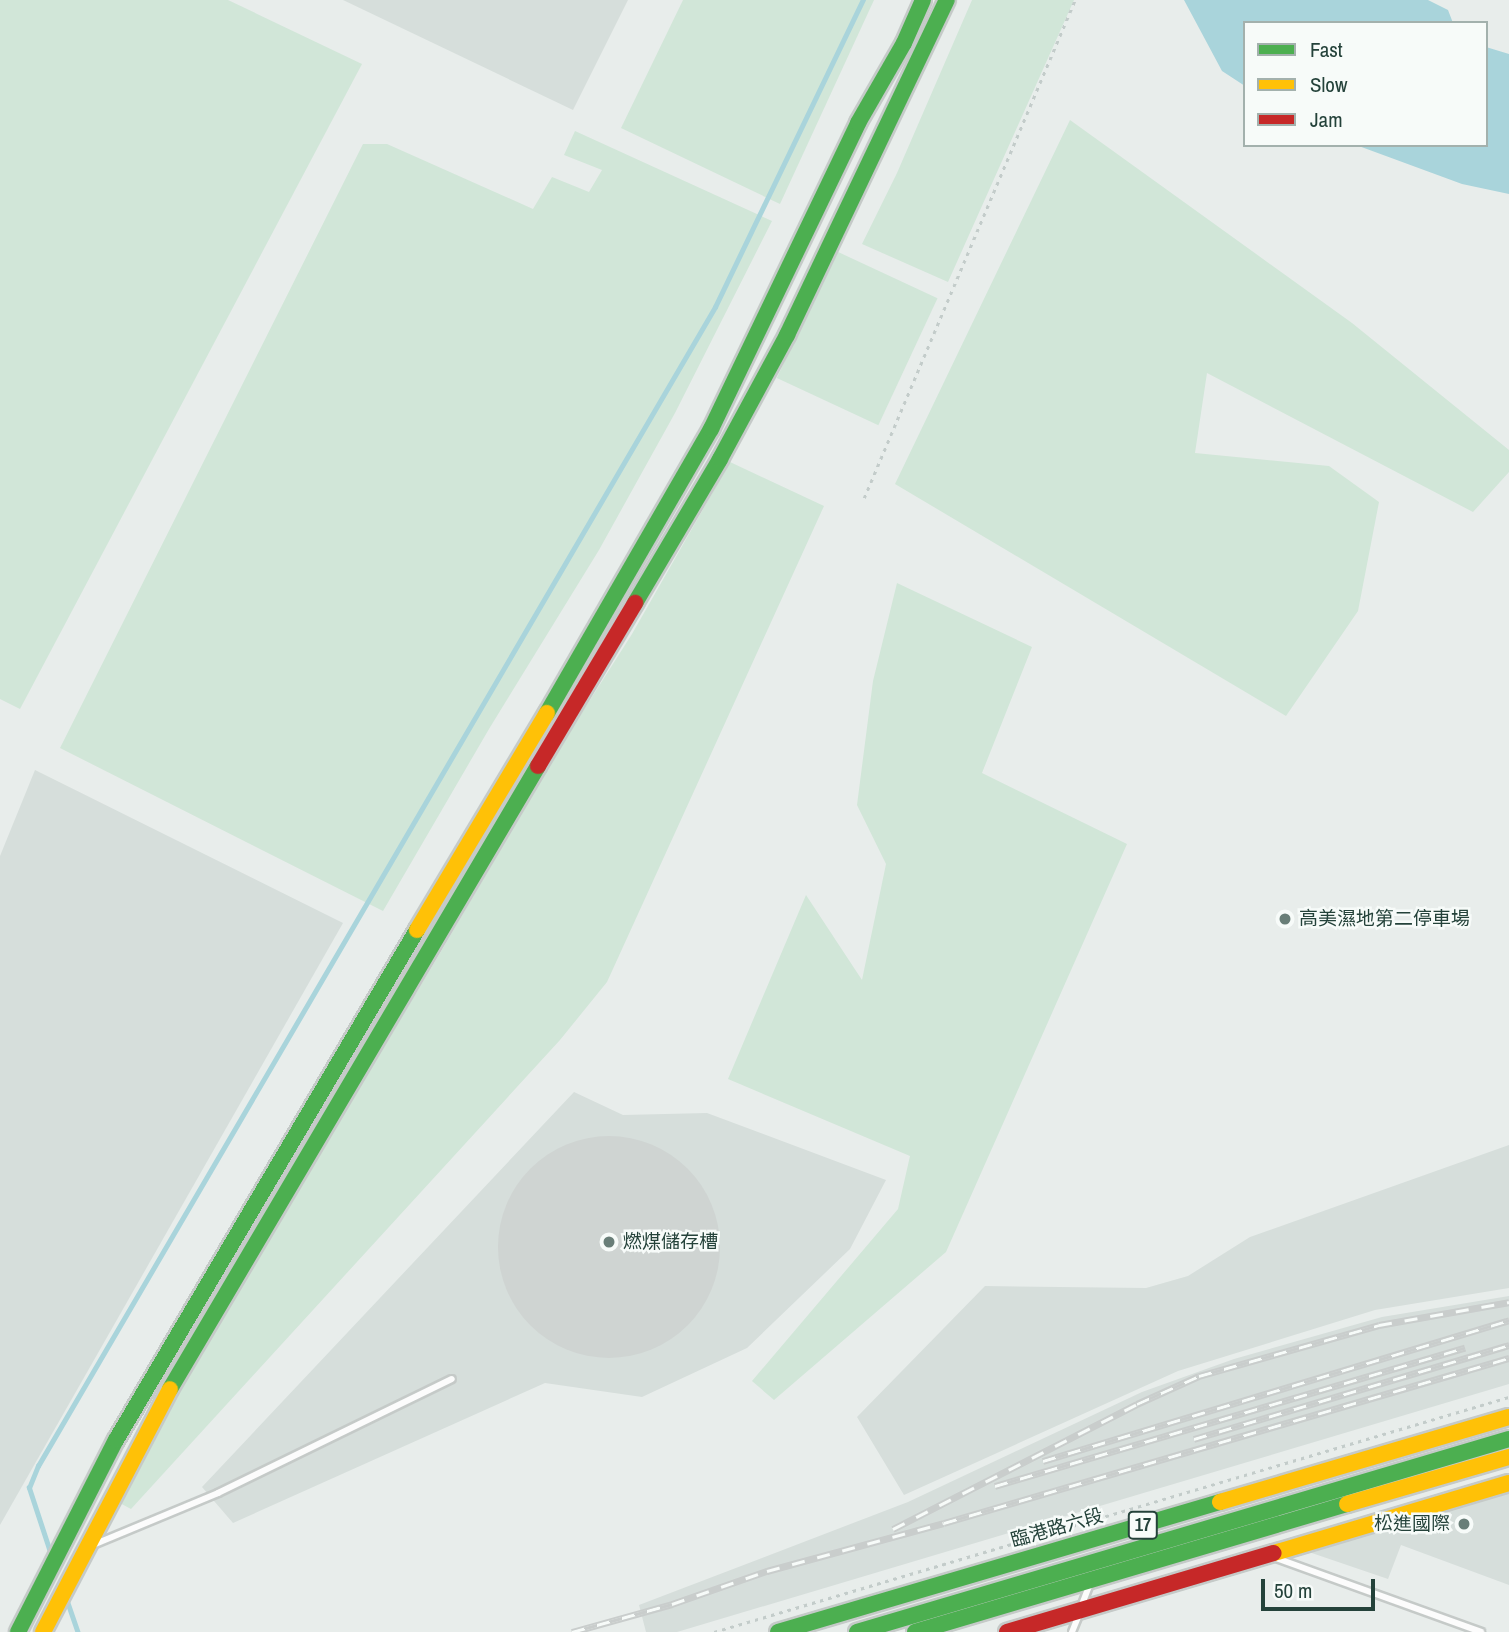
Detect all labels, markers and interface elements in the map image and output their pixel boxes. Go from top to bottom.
legend [1243,21,1488,147]
text: Fast [1310,35,1343,64]
text: Slow [1310,70,1347,99]
text: Jam [1310,105,1343,134]
place label: 高美濕地第二停車場 [1299,908,1470,930]
marker: 高美濕地第二停車場 [1277,911,1293,927]
place label: 燃煤儲存槽 [623,1231,718,1253]
marker: 燃煤儲存槽 [601,1234,617,1250]
street label: 臨港路六段 [1008,1504,1106,1552]
road number: 17 [1127,1510,1159,1540]
place label: 松進國際 [1374,1513,1450,1535]
marker: 松進國際 [1456,1516,1472,1532]
scale bar [1264,1566,1378,1610]
text: 50 m [1274,1576,1312,1605]

